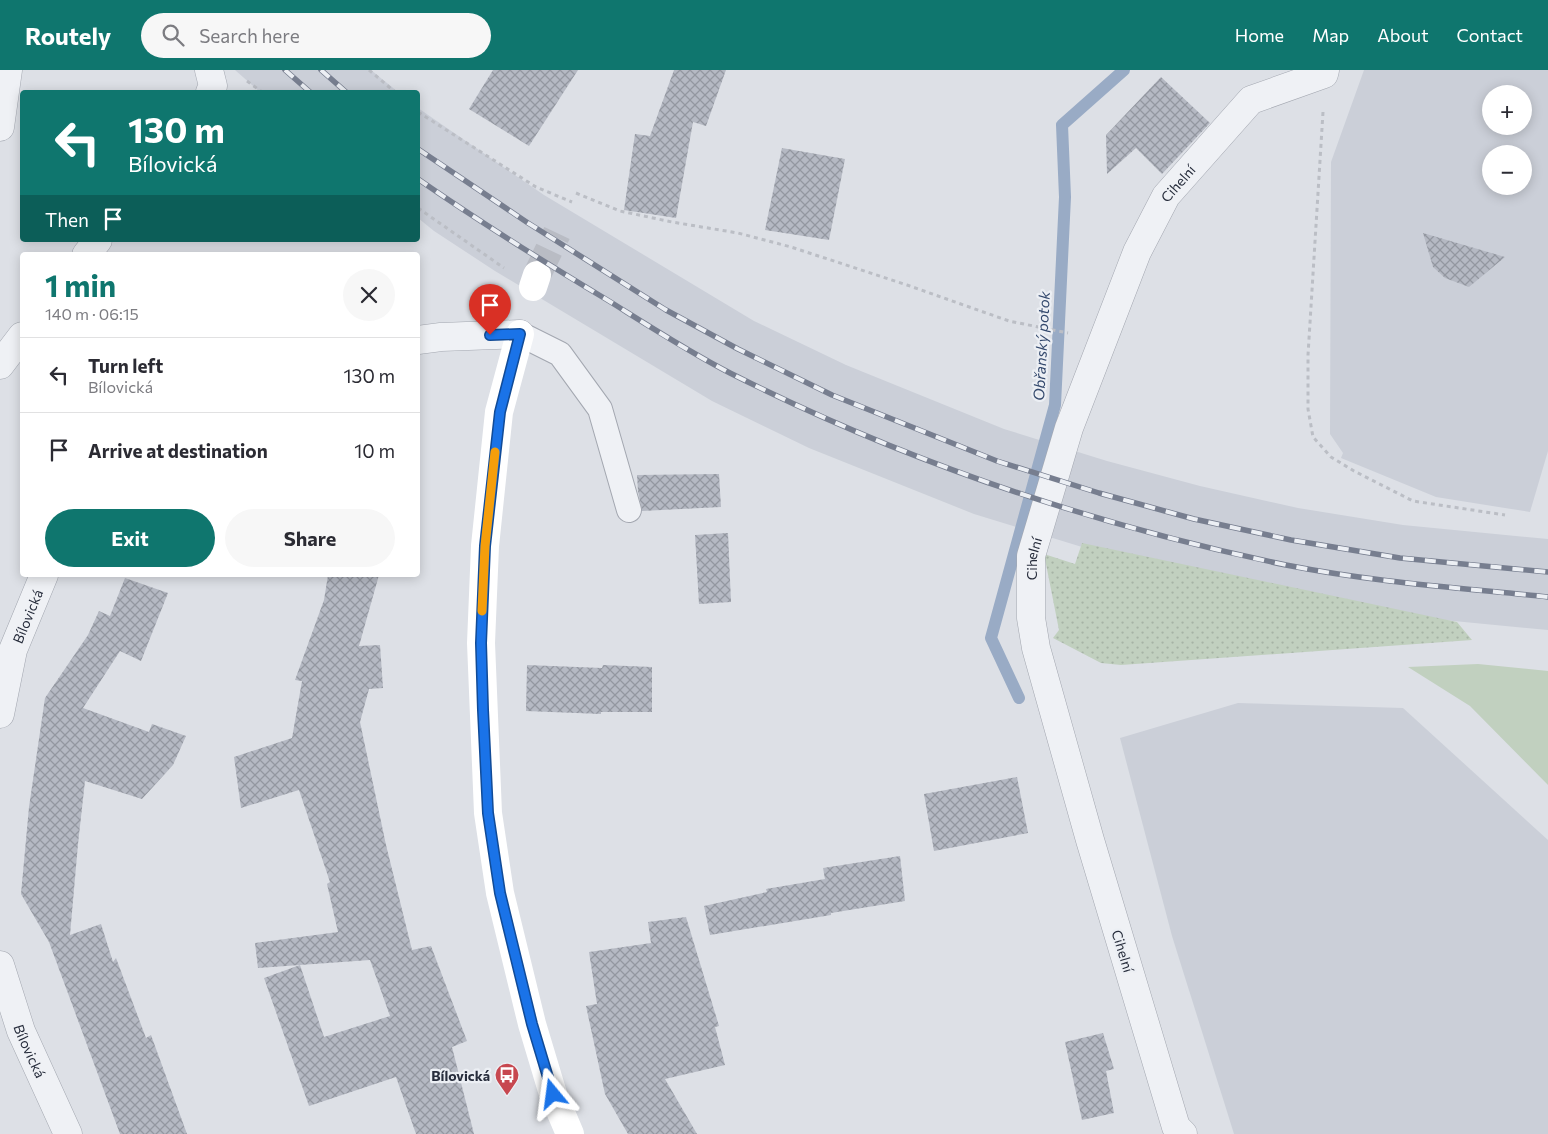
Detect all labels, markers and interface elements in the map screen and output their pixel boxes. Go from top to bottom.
search box [141,13,491,58]
text: Routely [25,21,111,50]
icon: search [159,21,187,49]
text: Search here [199,24,300,47]
text: Home [1235,24,1284,46]
text: Map [1312,24,1349,46]
text: About [1377,24,1429,46]
text: Contact [1457,24,1523,46]
map controls [1482,85,1532,195]
button: + [1482,85,1532,135]
text: 130 m [128,107,225,150]
icon: left [45,110,110,175]
button: − [1482,145,1532,195]
text: Bílovická [128,150,217,177]
street label: Cihelní [1157,161,1199,205]
icon: arrive [99,205,127,233]
text: Then [45,208,89,231]
text: 1 min [45,266,116,303]
button: close [343,269,395,321]
pin [469,284,511,335]
water label: Obřanský potok [1029,290,1053,401]
icon: arrive [476,291,504,319]
text: 140 m · 06:15 [45,304,139,323]
text: Turn left [88,354,163,377]
icon: left [45,361,73,389]
text: 130 m [343,364,395,387]
text: Bílovická [88,377,153,396]
icon: arrive [45,436,73,464]
text: Arrive at destination [88,439,268,462]
text: 10 m [354,439,395,462]
button: Exit [45,509,215,567]
button: Share [225,509,395,567]
street label: Cihelní [1022,534,1045,580]
street label: Bílovická [8,587,46,646]
street label: Cihelní [1108,928,1138,975]
street label: Bílovická [11,1022,50,1080]
bus stop icon: Bílovická [494,1062,520,1096]
place label: Bílovická [431,1067,490,1084]
position arrow [526,1067,578,1119]

